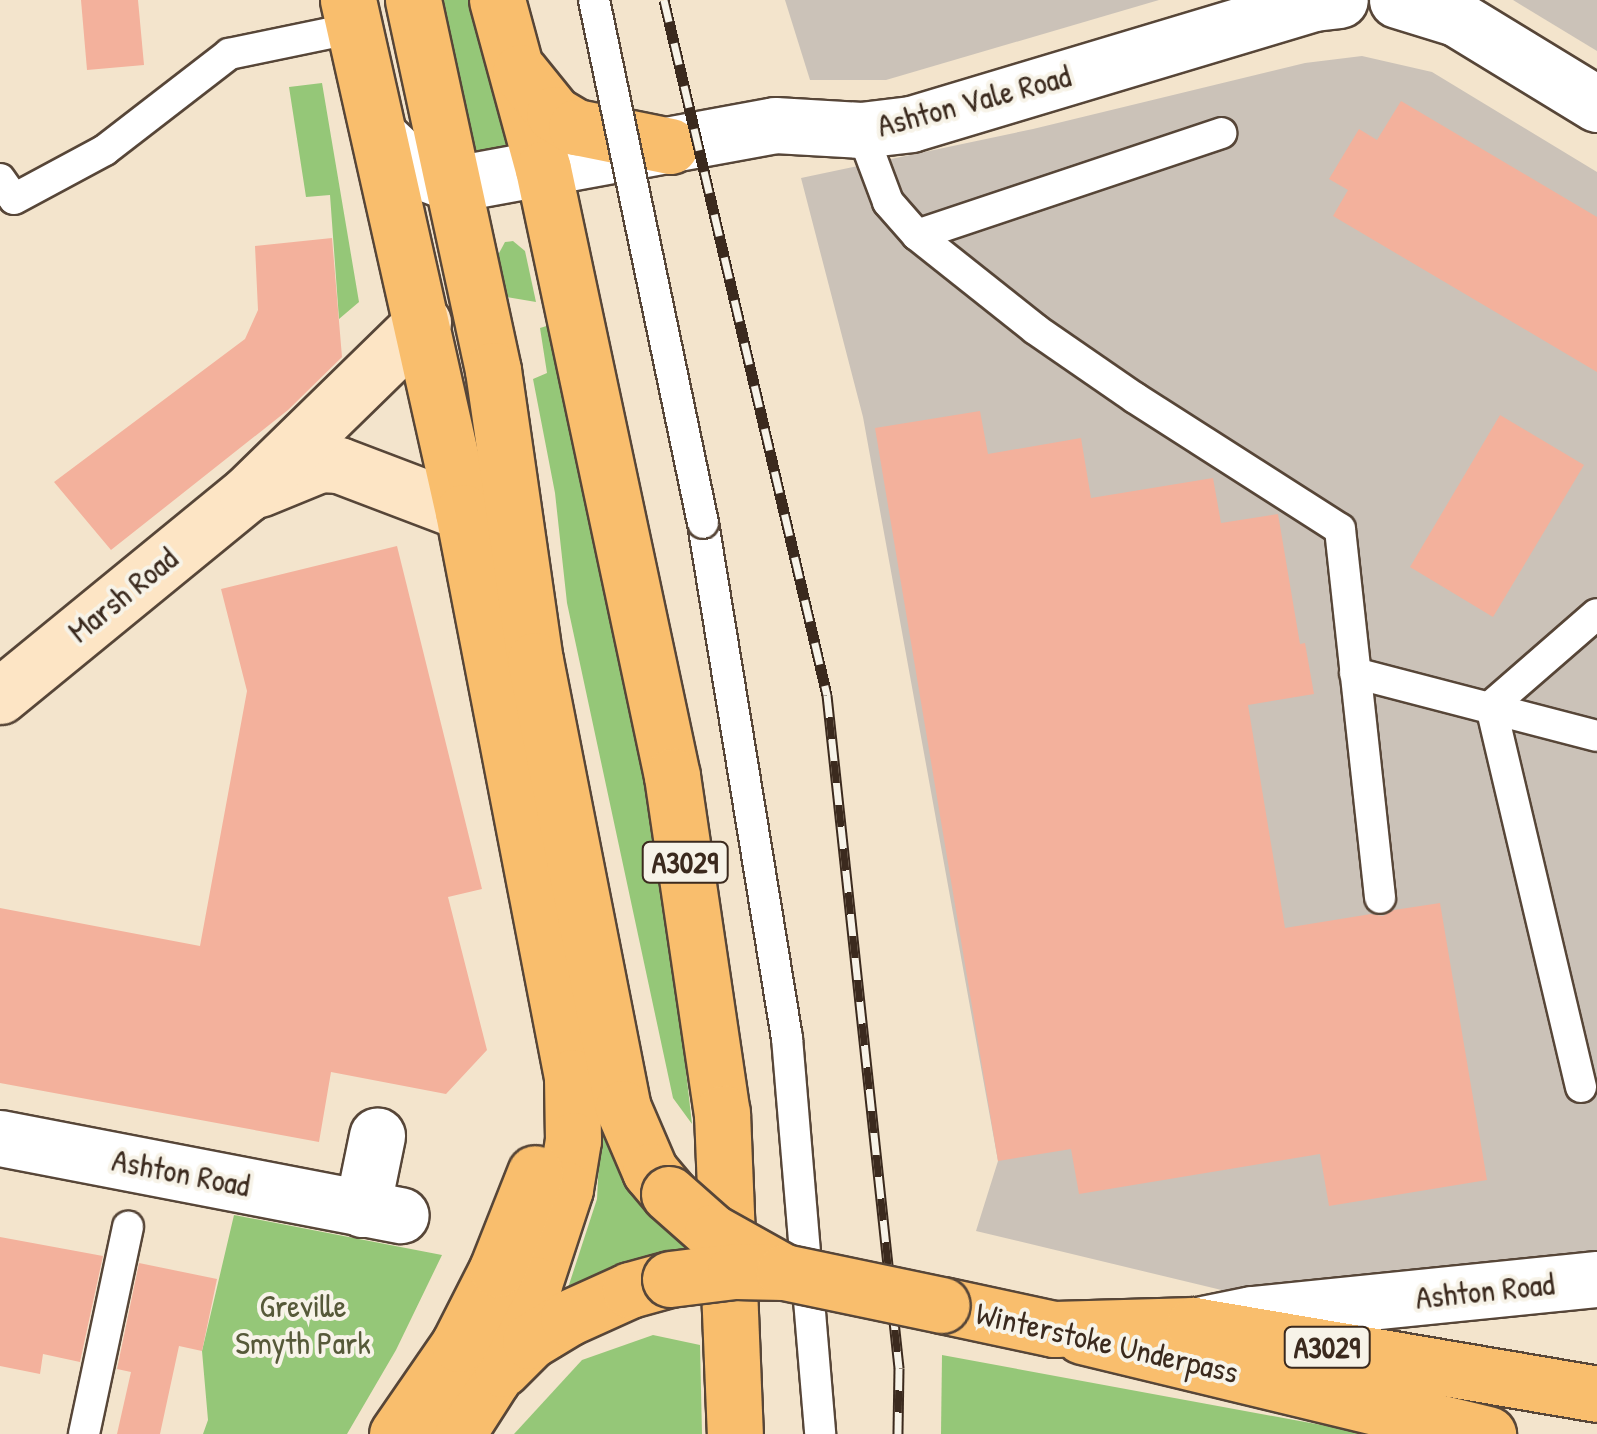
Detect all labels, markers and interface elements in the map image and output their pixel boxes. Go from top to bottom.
street label: Ashton Vale Road [873,57,1075,145]
street label: Marsh Road [61,539,185,651]
road number: A3029 [640,837,730,887]
street label: Ashton Road [109,1141,253,1205]
street label: Ashton Road [1414,1265,1556,1317]
park label: Greville Smyth Park [235,1288,371,1363]
street label: Winterstoke Underpass [972,1294,1242,1392]
road number: A3029 [1282,1322,1372,1372]

